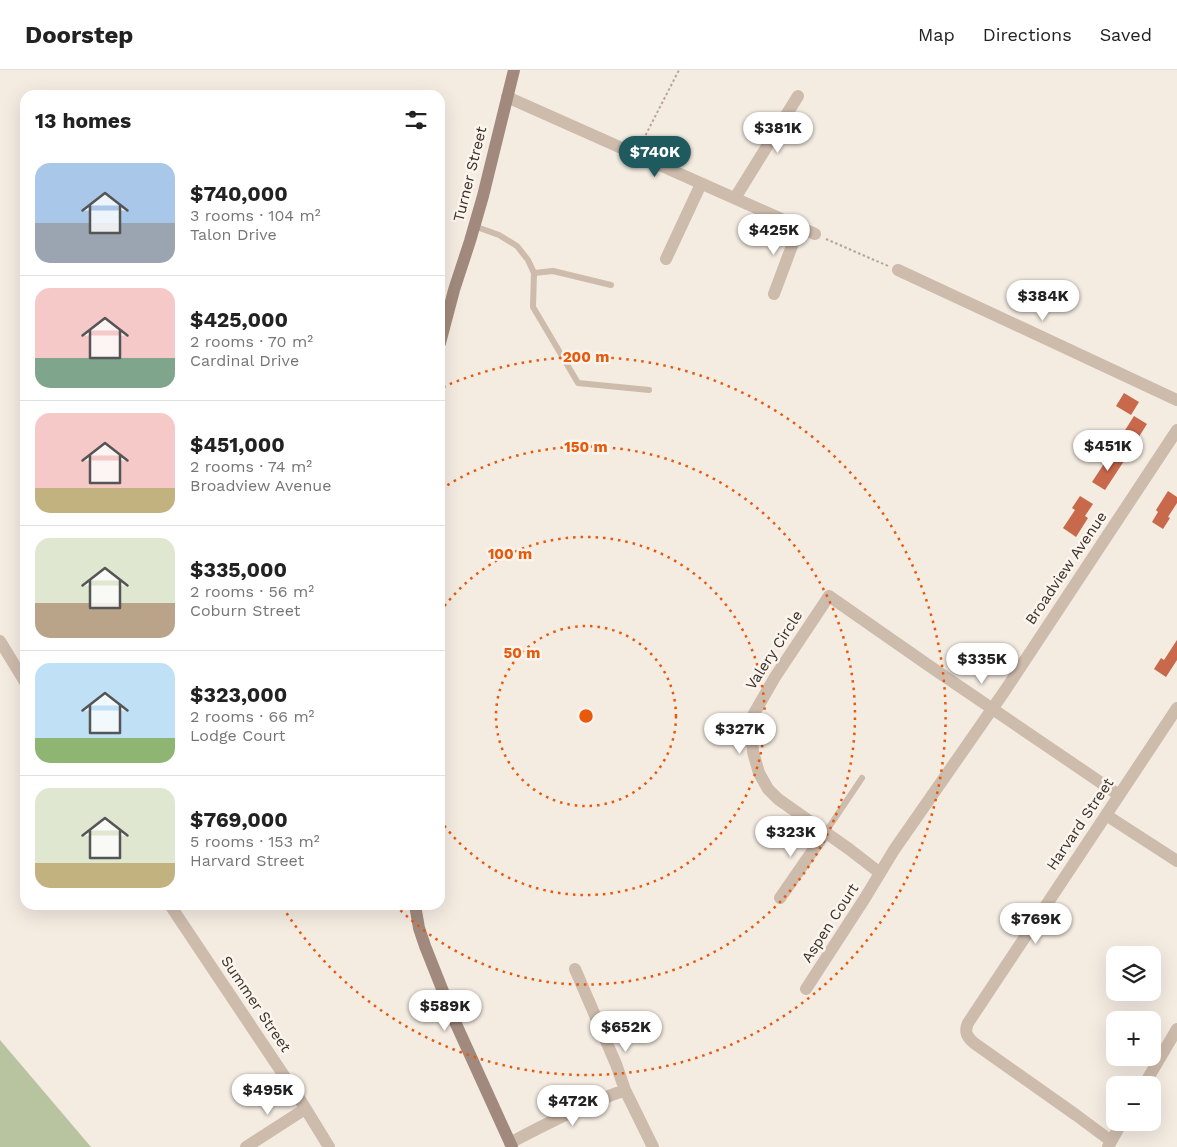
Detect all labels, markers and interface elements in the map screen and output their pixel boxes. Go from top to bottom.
text: Doorstep [25,21,133,49]
text: Map [918,24,955,45]
text: Directions [983,24,1072,45]
text: Saved [1100,24,1152,45]
icon: filters [402,106,430,134]
text: 13 homes [35,108,131,133]
pin: $381K [743,112,813,154]
text: $381K [754,118,802,137]
street label: Turner Street [449,124,491,223]
pin: $740K [620,136,690,178]
text: $740K [630,142,680,161]
text: $740,000 [190,181,288,206]
icon: home [75,183,135,243]
text: 3 rooms · 104 m² [190,206,321,225]
pin: $425K [739,214,809,256]
text: $425K [749,220,799,239]
text: Talon Drive [190,225,277,244]
pin: $384K [1008,280,1078,322]
text: $384K [1017,286,1069,305]
text: $425,000 [190,307,288,332]
icon: home [75,308,135,368]
text: 2 rooms · 70 m² [190,332,313,351]
text: 200 m [563,348,609,366]
text: Cardinal Drive [190,351,299,370]
pin: $451K [1073,430,1143,472]
text: $451,000 [190,432,285,457]
icon: home [75,433,135,493]
text: $451K [1084,436,1132,455]
text: 150 m [564,438,608,456]
text: 2 rooms · 74 m² [190,457,312,476]
text: Broadview Avenue [190,476,331,495]
street label: Broadview Avenue [1021,508,1111,628]
text: 100 m [488,545,532,563]
text: $335,000 [190,557,287,582]
icon: home [75,558,135,618]
text: 2 rooms · 56 m² [190,582,314,601]
text: Coburn Street [190,601,301,620]
street label: Valery Circle [742,607,806,693]
pin: $335K [947,642,1017,685]
text: 50 m [504,644,540,662]
text: $335K [957,649,1007,668]
text: $323,000 [190,682,287,707]
icon: home [75,683,135,743]
text: 2 rooms · 66 m² [190,707,314,726]
centre of rings [577,707,595,725]
pin: $327K [705,712,775,755]
text: $327K [715,719,765,738]
text: Lodge Court [190,726,285,745]
street label: Harvard Street [1043,774,1118,873]
text: $769,000 [190,807,288,832]
icon: home [75,808,135,868]
pin: $323K [756,816,826,858]
text: $323K [766,822,816,841]
text: 5 rooms · 153 m² [190,832,320,851]
text: Harvard Street [190,851,304,870]
street label: Aspen Court [798,879,863,966]
pin: $769K [1001,902,1071,945]
text: $769K [1011,909,1061,928]
map controls [1106,946,1161,1131]
button: layers [1106,946,1161,1001]
street label: Summer Street [217,953,295,1056]
pin: $589K [410,990,480,1032]
text: $589K [420,996,470,1015]
pin: $652K [591,1010,661,1053]
button: + [1106,1011,1161,1066]
text: $652K [601,1017,651,1036]
pin: $495K [233,1074,303,1116]
button: − [1106,1076,1161,1131]
text: $495K [243,1080,293,1099]
pin: $472K [538,1084,608,1127]
text: $472K [548,1091,598,1110]

